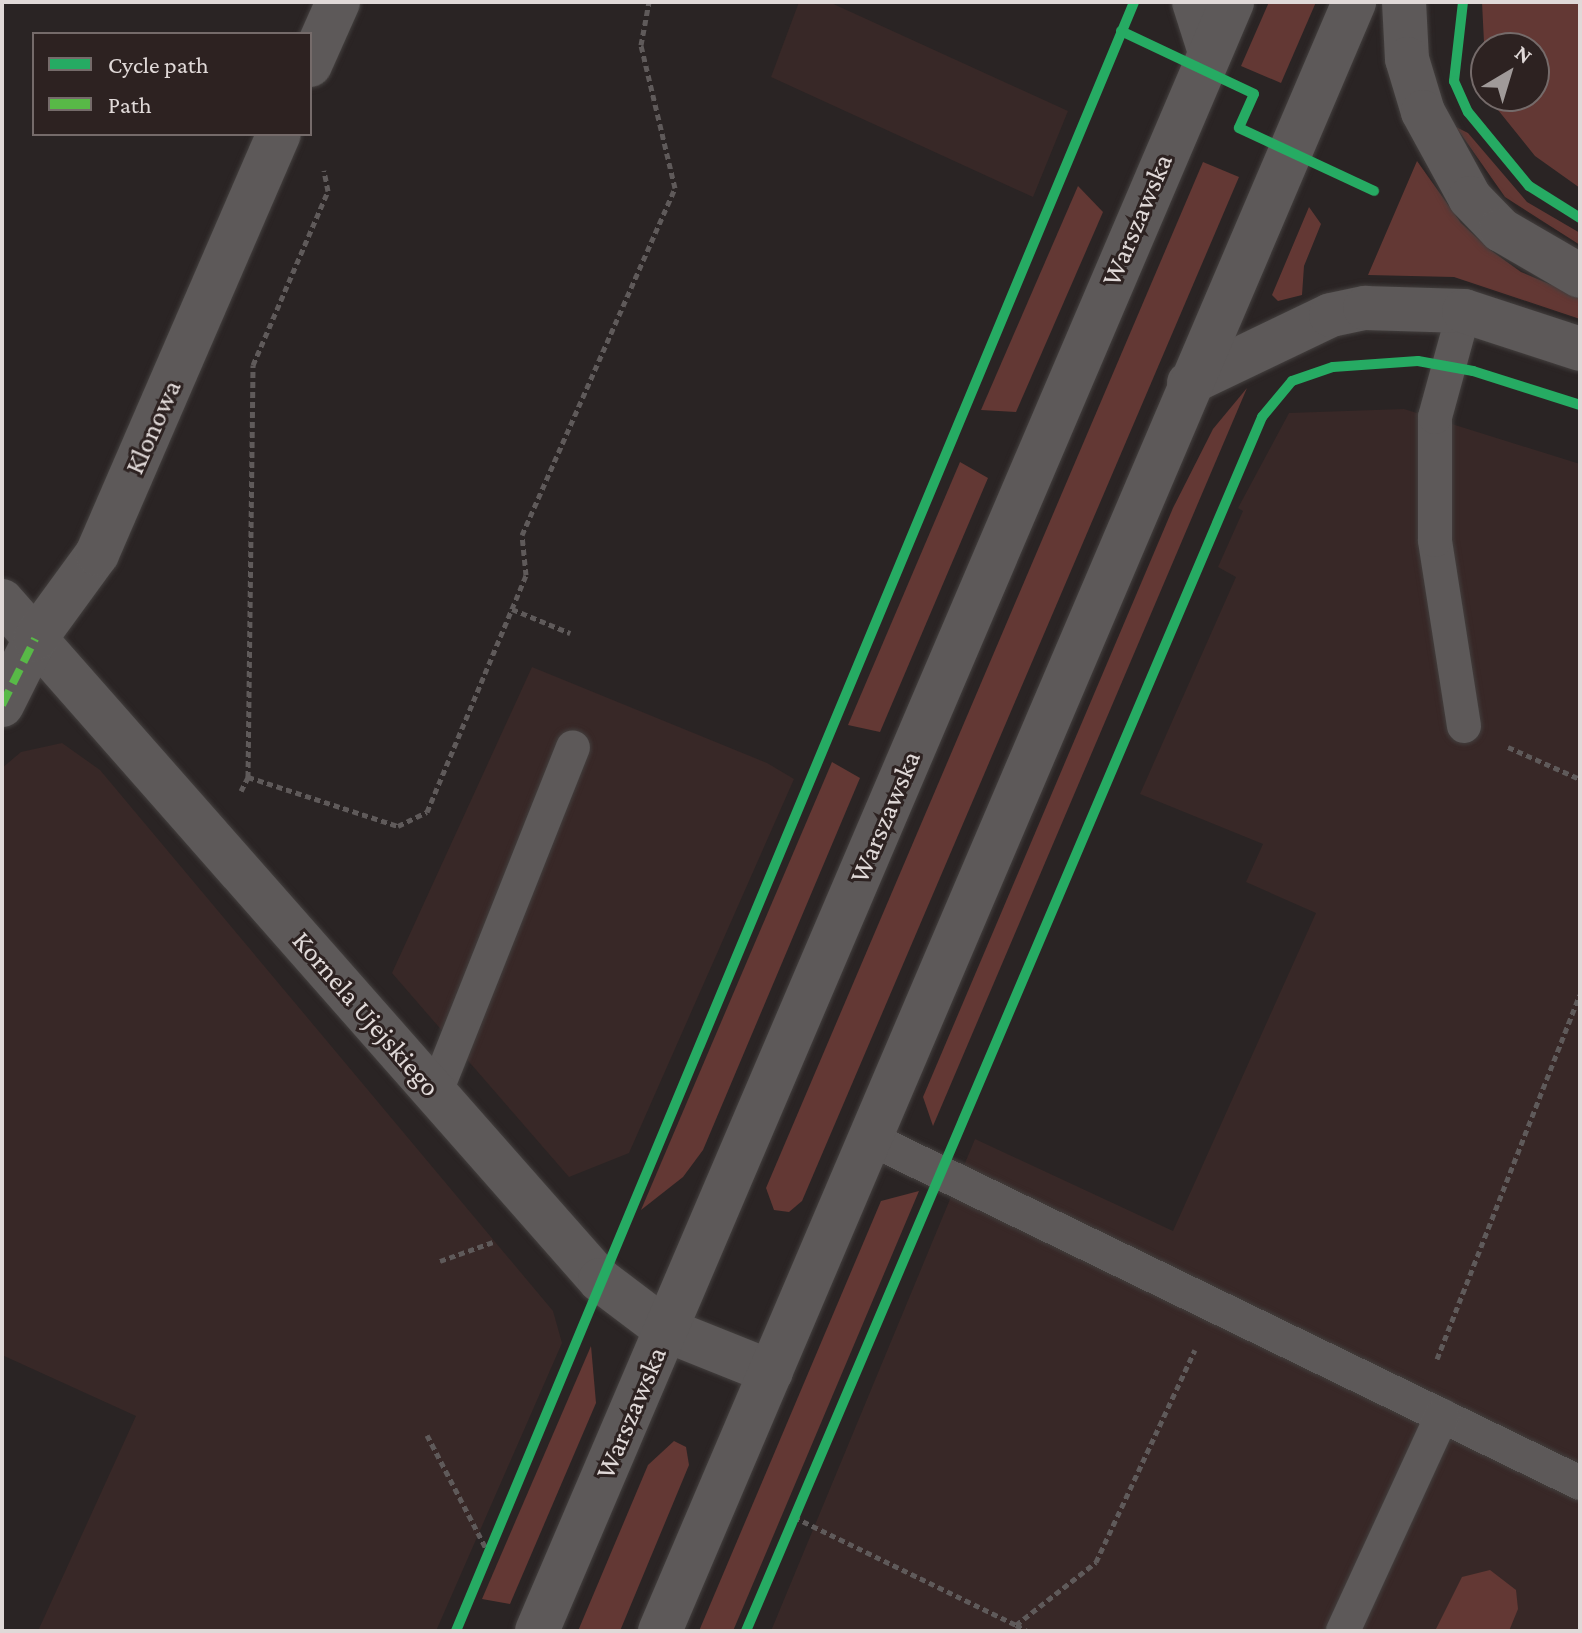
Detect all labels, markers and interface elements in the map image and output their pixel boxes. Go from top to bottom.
legend [32,32,312,136]
north arrow [1470,32,1550,112]
text: N [1510,40,1537,69]
text: Cycle path [108,51,209,78]
text: Path [108,91,152,118]
street label: Warszawska [1094,149,1180,291]
street label: Klonowa [117,375,189,479]
street label: Warszawska [842,746,928,888]
street label: Kornela Ujejskiego [285,925,447,1103]
street label: Warszawska [588,1342,674,1484]

